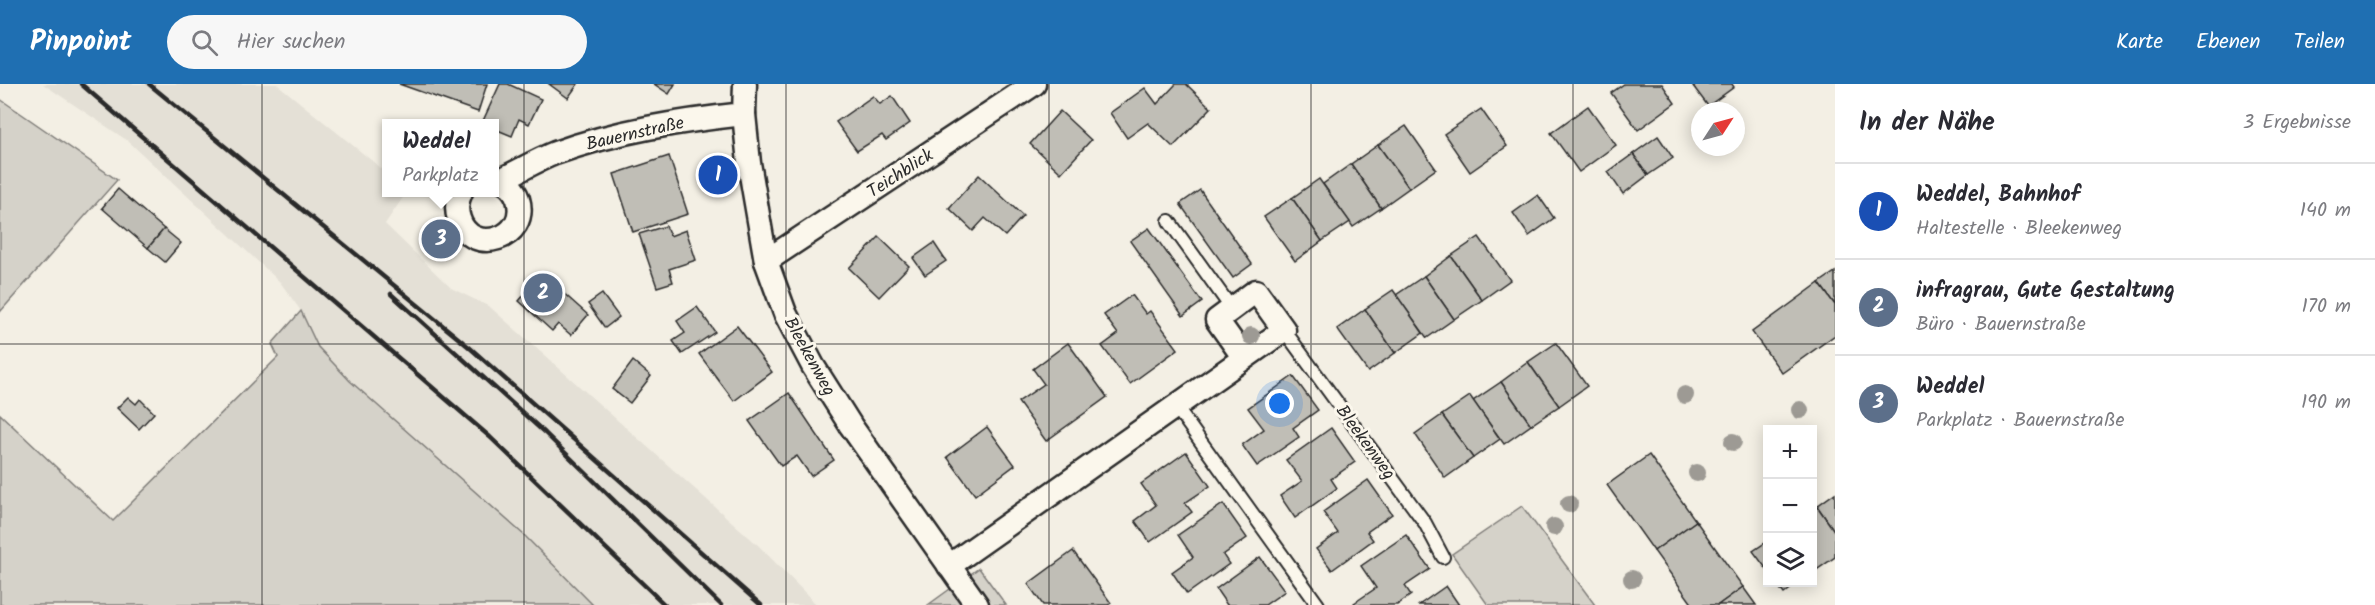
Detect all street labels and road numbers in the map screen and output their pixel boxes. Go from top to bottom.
street label: Bauernstraße [583,109,687,160]
street label: Teichblick [862,142,940,207]
street label: Bleekenweg [775,312,842,402]
street label: Bleekenweg [1327,399,1402,487]

